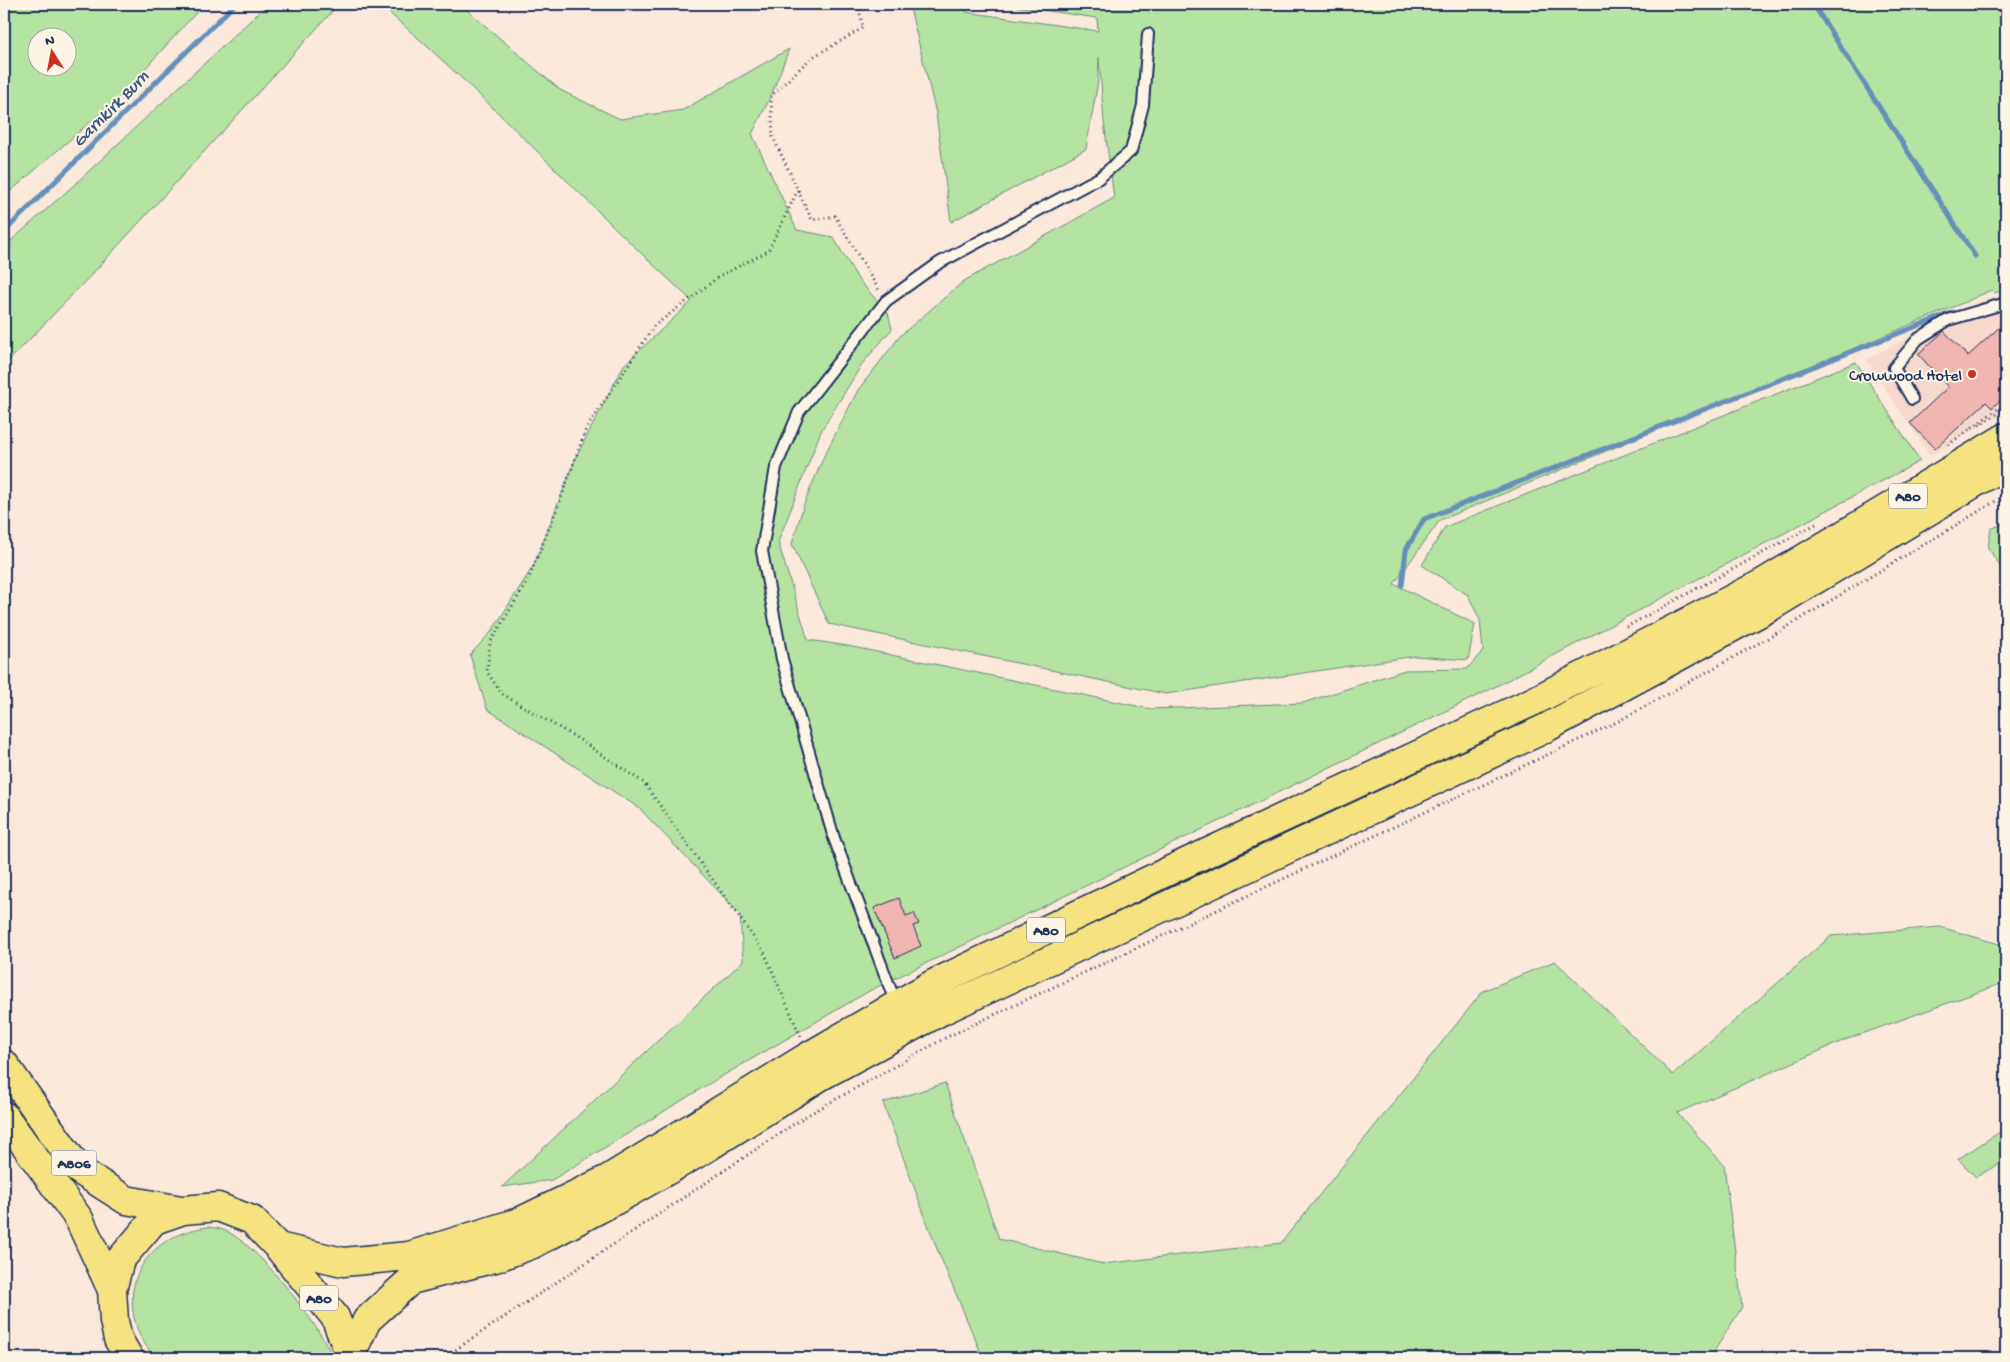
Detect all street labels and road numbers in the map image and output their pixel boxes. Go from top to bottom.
road number: A80 [1889,484,1927,508]
road number: A80 [1027,918,1065,942]
road number: A806 [52,1150,96,1176]
road number: A80 [300,1286,338,1310]

